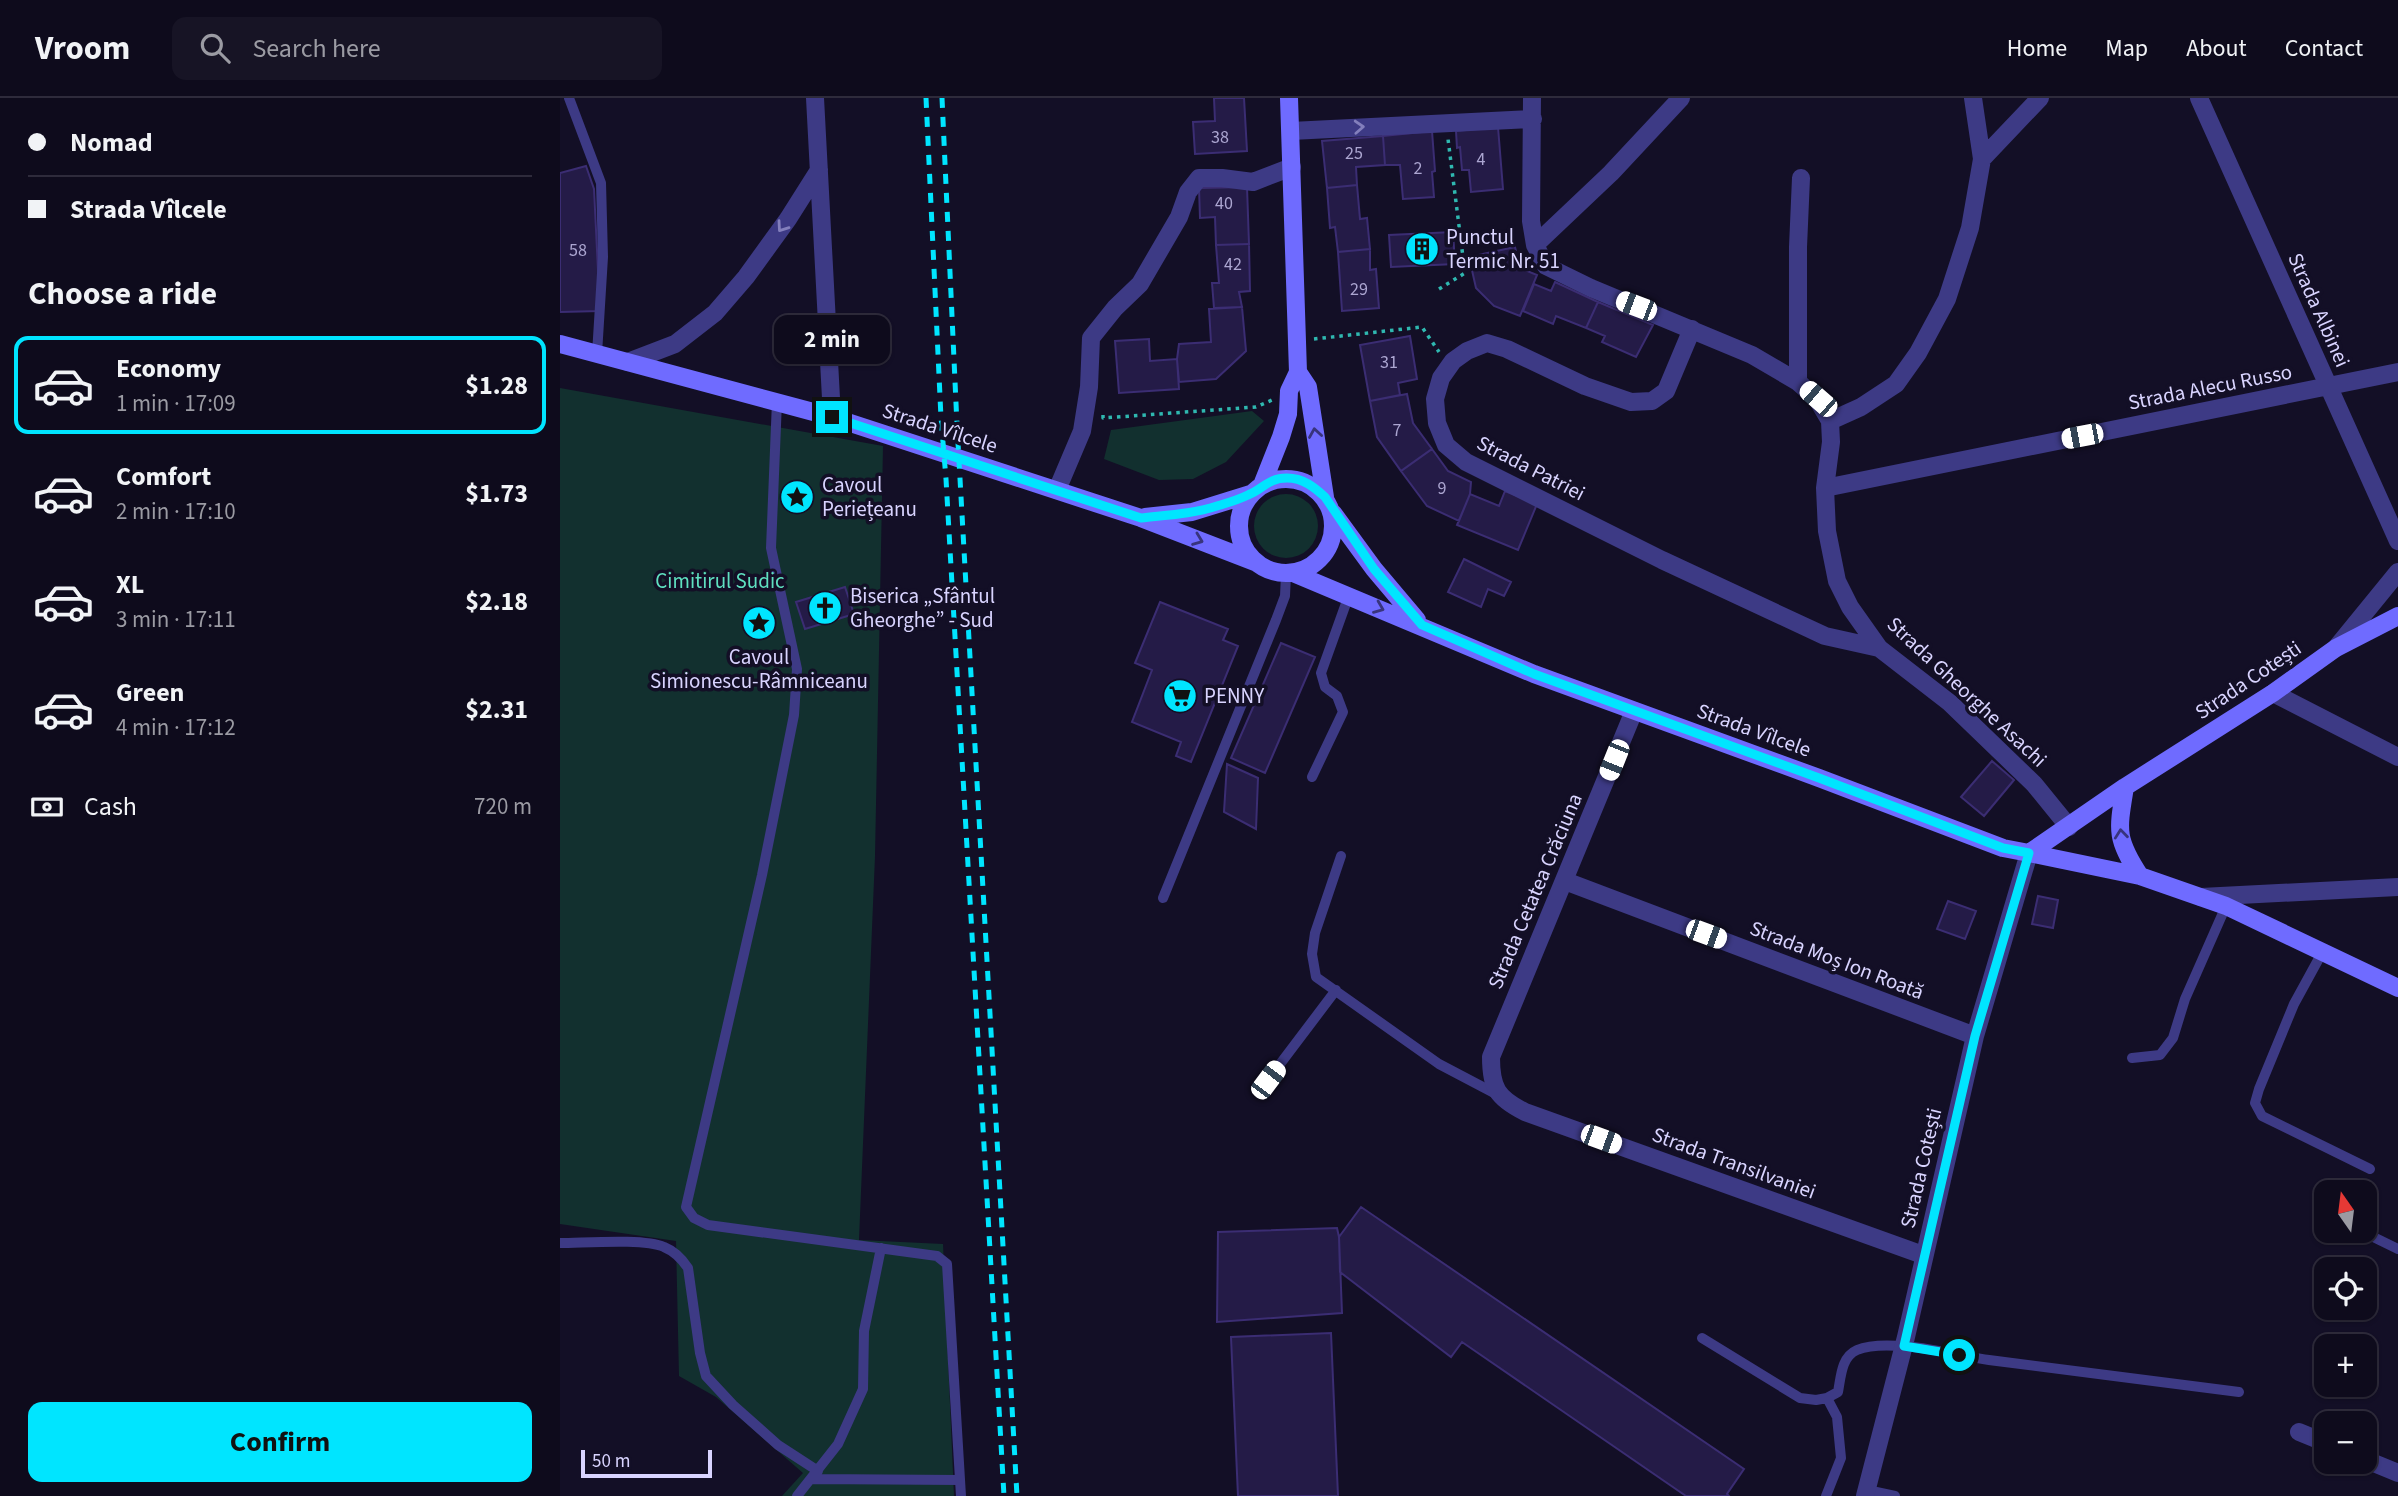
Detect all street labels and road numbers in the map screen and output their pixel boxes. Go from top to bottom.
street label: Strada Albinei [2280,248,2358,372]
street label: Strada Alecu Russo [2125,356,2295,418]
street label: Strada Vîlcele [879,395,1001,461]
street label: Strada Patriei [1472,428,1590,508]
street label: Strada Gheorghe Asachi [1880,610,2054,774]
street label: Strada Cotești [2189,633,2307,727]
street label: Strada Vîlcele [1693,695,1815,765]
street label: Strada Cetatea Crăciuna [1480,788,1590,994]
street label: Strada Moș Ion Roată [1746,913,1928,1007]
street label: Strada Cotești [1893,1105,1949,1231]
street label: Strada Transilvaniei [1648,1119,1820,1207]

